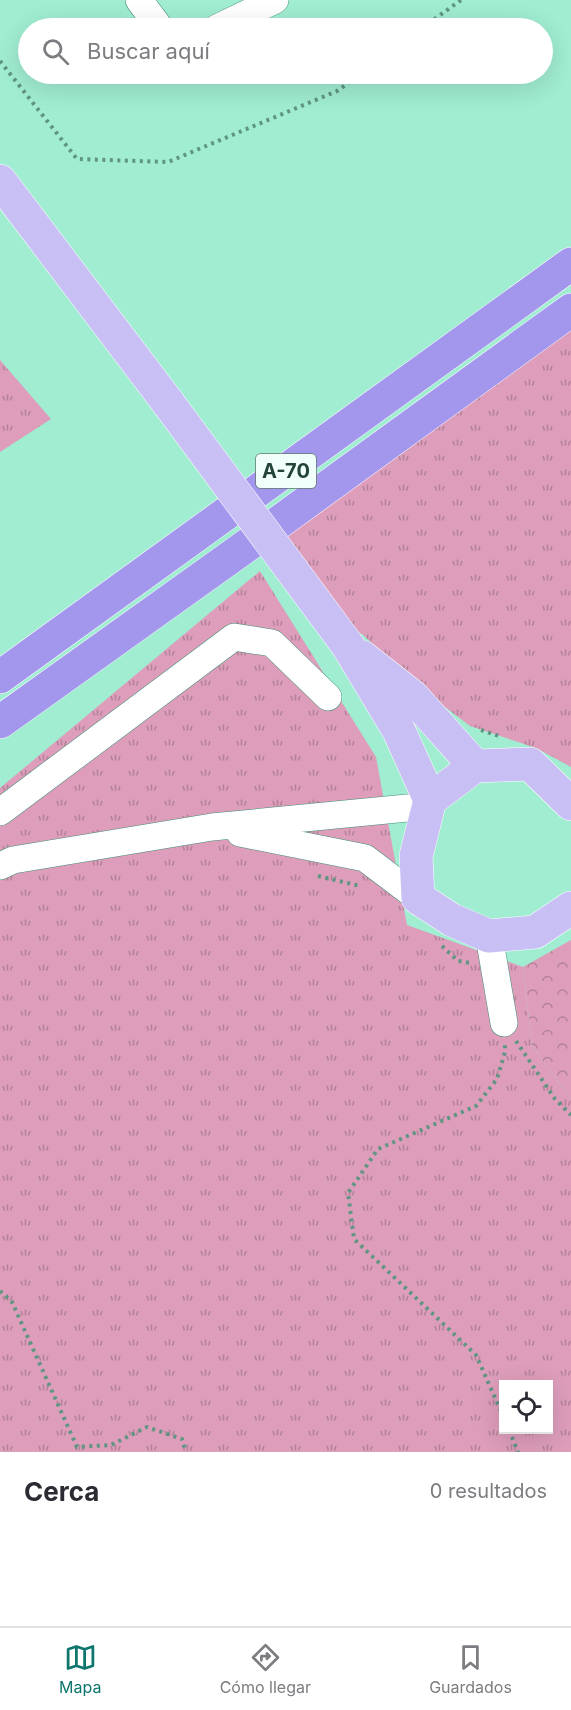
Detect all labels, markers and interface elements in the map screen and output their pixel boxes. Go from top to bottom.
search box [18,18,553,84]
icon: search [39,35,72,68]
text: Buscar aquí [87,38,210,64]
road number: A-70 [256,454,316,488]
map controls [499,1380,553,1434]
button: locate [499,1380,553,1434]
text: Cerca [24,1476,99,1507]
text: 0 resultados [430,1479,547,1503]
tab: Mapa [59,1641,101,1697]
tab: Cómo llegar [220,1641,311,1697]
tab: Guardados [429,1641,512,1697]

